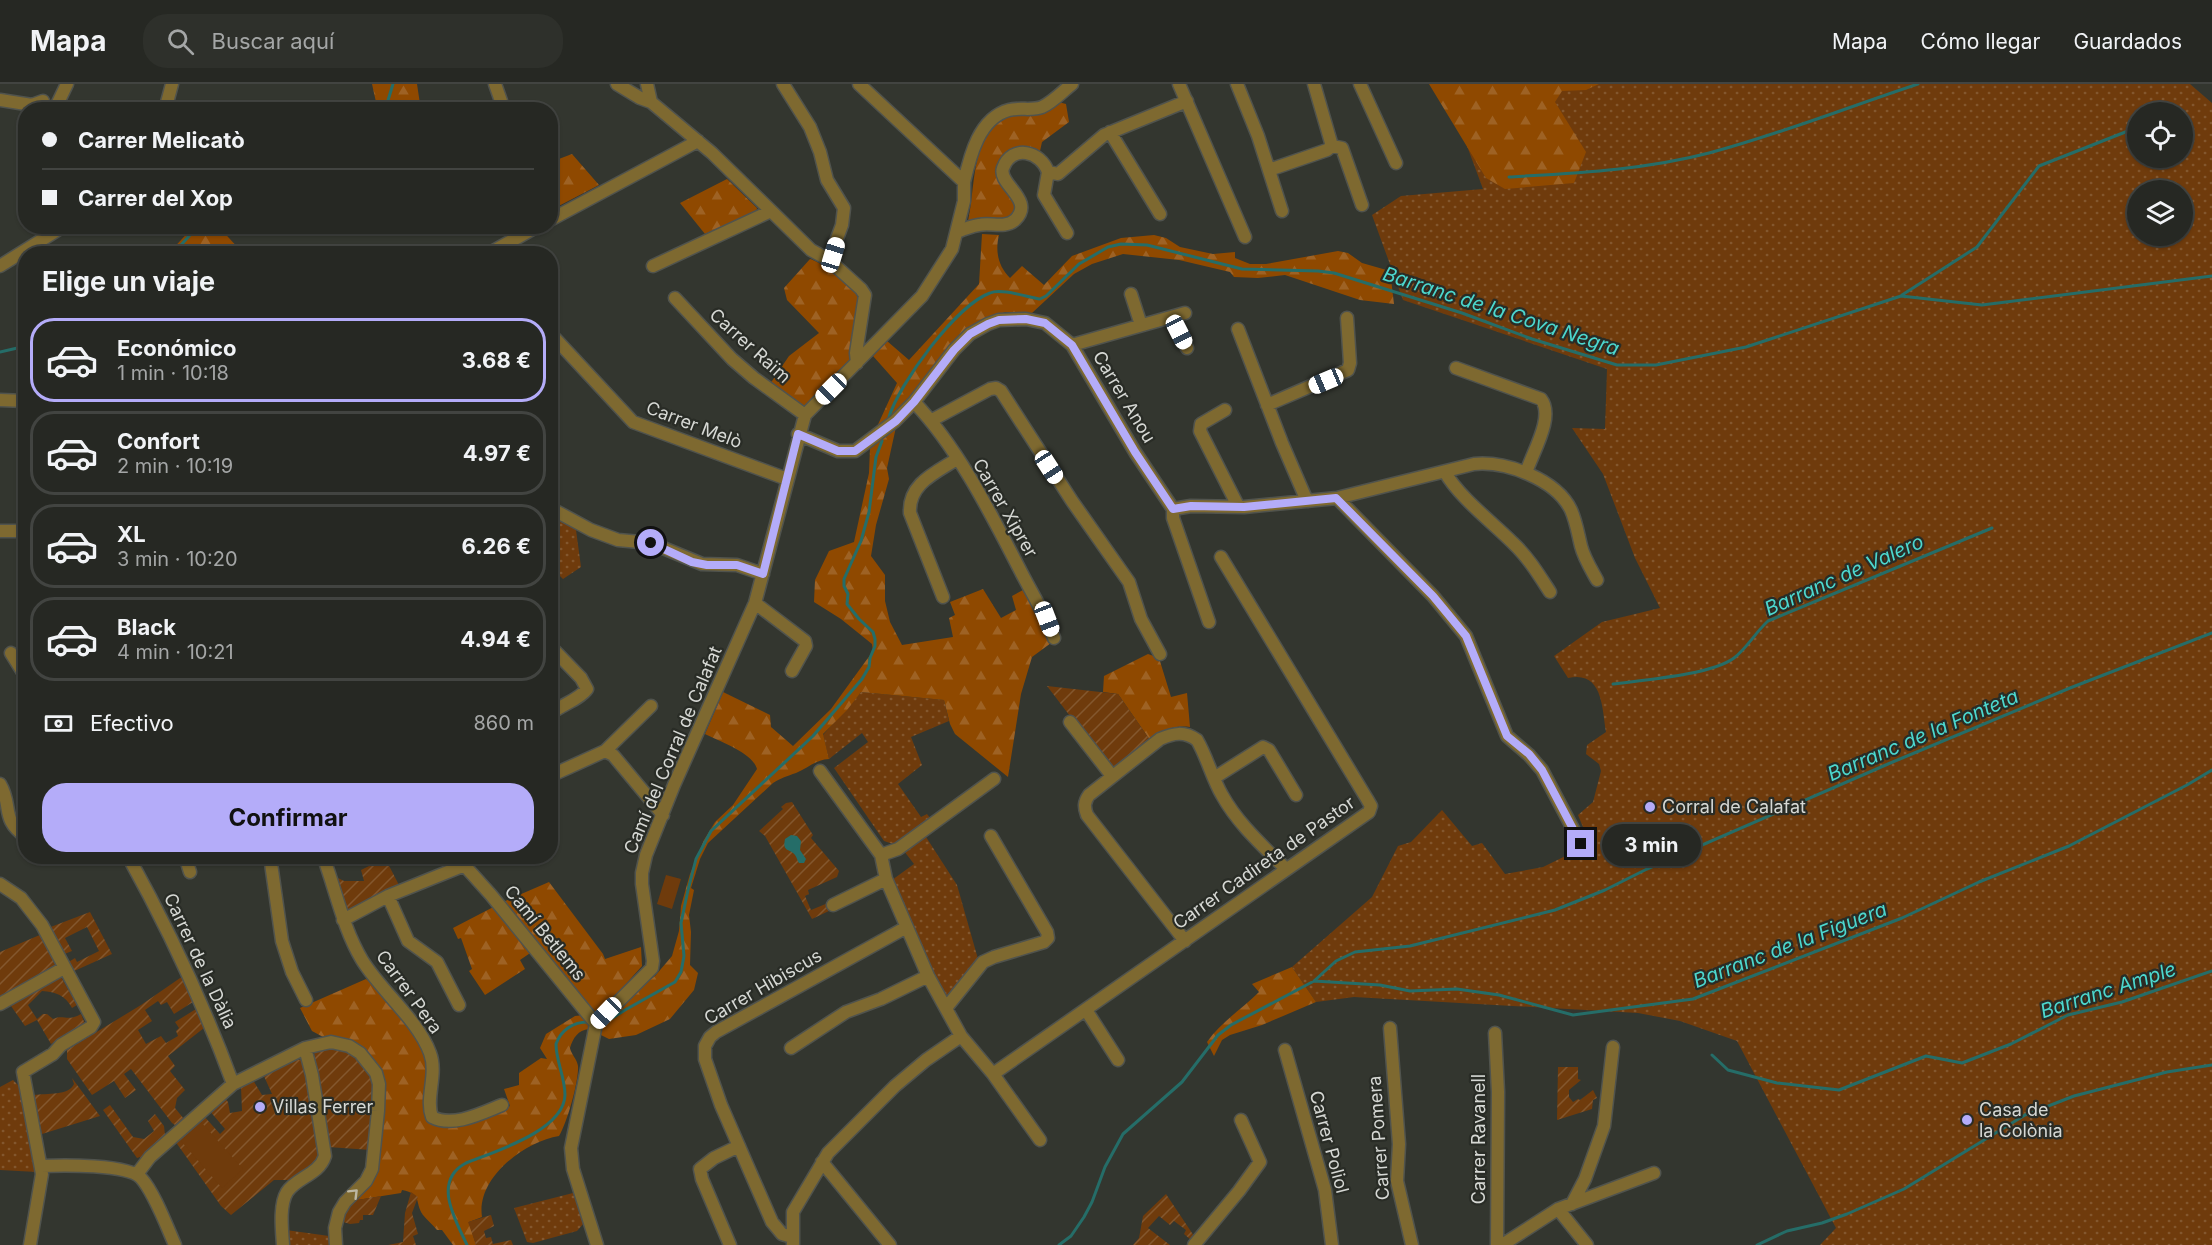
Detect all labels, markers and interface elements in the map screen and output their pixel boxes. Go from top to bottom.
search box [143,14,563,68]
text: Mapa [30,24,107,58]
icon: search [164,25,197,58]
text: Buscar aquí [212,28,334,54]
text: Mapa [1832,29,1888,54]
text: Cómo llegar [1921,29,2040,54]
text: Guardados [2073,29,2182,54]
map controls [2127,102,2193,246]
button: locate [2127,102,2193,168]
text: Carrer Melicatò [78,127,245,153]
button: layers [2127,180,2193,246]
text: Carrer del Xop [78,185,233,211]
car [819,235,847,275]
water label: Barranc de la Cova Negra [1380,261,1622,361]
text: Elige un viaje [42,265,215,298]
street label: Carrer Raïm [706,304,795,387]
car [1163,312,1195,352]
icon: car [45,333,99,387]
text: Económico [117,335,236,361]
text: 3.68 € [462,347,531,373]
street label: Carrer Anou [1089,347,1160,447]
text: 1 min · 10:18 [117,361,229,385]
car [1306,366,1346,396]
car [812,370,850,408]
street label: Carrer Melò [643,397,745,452]
icon: car [45,426,99,480]
text: Confort [117,428,200,454]
text: 4.97 € [463,440,531,466]
car [1032,447,1066,487]
text: 2 min · 10:19 [117,454,233,478]
street label: Carrer Xiprer [969,455,1042,561]
icon: car [45,519,99,573]
text: XL [117,521,146,547]
route start [637,529,664,556]
water label: Barranc de Valero [1761,529,1927,621]
text: 6.26 € [462,533,531,559]
text: 3 min · 10:20 [117,547,238,571]
car [1032,599,1062,639]
icon: car [45,612,99,666]
text: Black [117,614,176,640]
text: 4.94 € [460,626,531,652]
text: 4 min · 10:21 [117,640,234,664]
street label: Camí del Corral de Calafat [619,643,726,857]
water label: Barranc de la Fonteta [1824,684,2022,786]
icon: cash [42,707,75,740]
text: Efectivo [90,710,174,736]
text: 860 m [473,711,534,735]
button: Confirmar [42,783,534,852]
street label: Carrer Cadireta de Pastor [1169,792,1359,933]
place label: Corral de Calafat [1662,796,1806,817]
marker: Corral de Calafat [1643,800,1657,814]
callout: 3 min [1602,823,1701,865]
route end [1567,830,1594,857]
text: 3 min [1625,833,1678,857]
street label: Camí Betlems [500,881,590,985]
street label: Carrer de la Dàlia [160,890,241,1032]
water label: Barranc de la Figuera [1690,897,1890,993]
street label: Carrer Hibiscus [700,944,825,1029]
street label: Carrer Pera [372,946,447,1037]
water label: Barranc Ample [2037,957,2179,1023]
car [587,994,625,1032]
street label: Carrer Ravanell [1468,1074,1489,1204]
street label: Carrer Pomera [1364,1075,1393,1201]
street label: Carrer Poliol [1306,1088,1353,1195]
place label: Villas Ferrer [272,1096,374,1117]
place label: Casa de la Colònia [1979,1099,2063,1141]
marker: Villas Ferrer [253,1100,267,1114]
marker: Casa de la Colònia [1960,1113,1974,1127]
one-way arrow [347,1189,358,1199]

